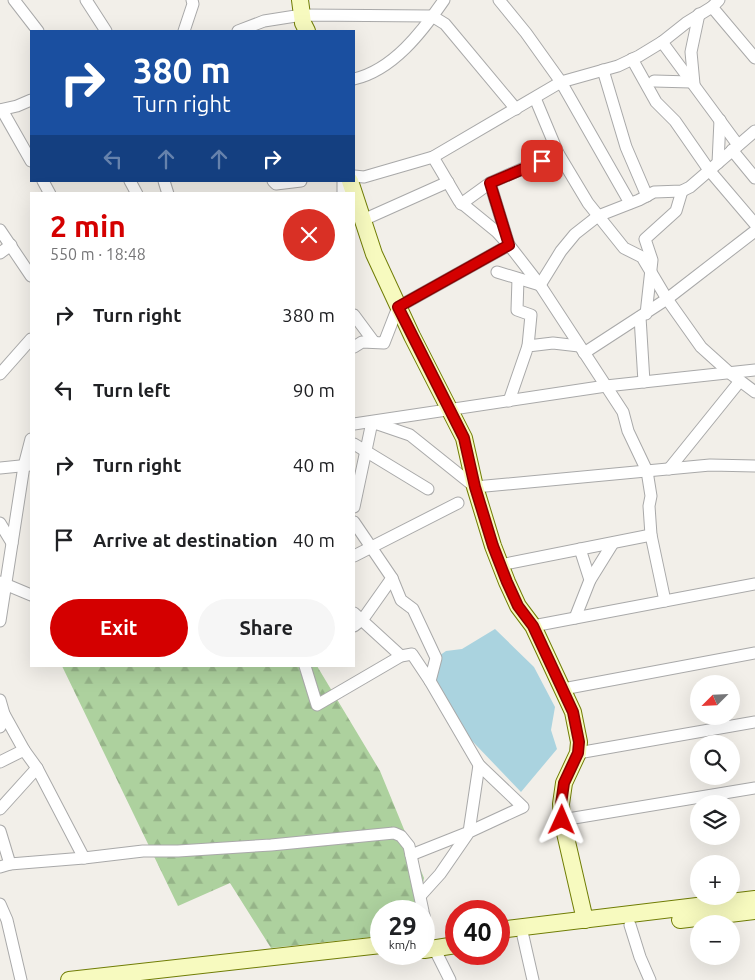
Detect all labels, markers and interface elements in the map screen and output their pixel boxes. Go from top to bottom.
icon: right [50,50,115,115]
text: 380 m [133,50,231,90]
text: Turn right [133,91,231,116]
pin [521,140,563,182]
icon: left [99,145,127,173]
icon: ahead [152,145,180,173]
icon: ahead [205,145,233,173]
icon: right [258,145,286,173]
icon: arrive [528,147,556,175]
text: 2 min [50,209,126,243]
button: close [283,209,335,261]
text: 550 m · 18:48 [50,245,146,263]
icon: right [50,301,78,329]
text: Turn right [93,304,181,326]
text: 380 m [282,304,335,326]
icon: left [50,376,78,404]
text: Turn left [93,379,171,401]
text: 90 m [293,379,335,401]
icon: right [50,451,78,479]
text: Turn right [93,454,181,476]
text: 40 m [293,454,335,476]
icon: arrive [50,526,78,554]
text: Arrive at destination [93,529,278,551]
text: 40 m [293,529,335,551]
button: Exit [50,599,188,657]
button: Share [198,599,335,657]
north arrow [690,675,740,725]
map controls [690,675,740,965]
button: search [690,735,740,785]
position arrow [535,793,587,845]
button: layers [690,795,740,845]
button: + [690,855,740,905]
speed limit sign: 40 [445,900,510,965]
text: 29 [388,912,417,940]
button: − [690,915,740,965]
text: km/h [389,938,416,951]

